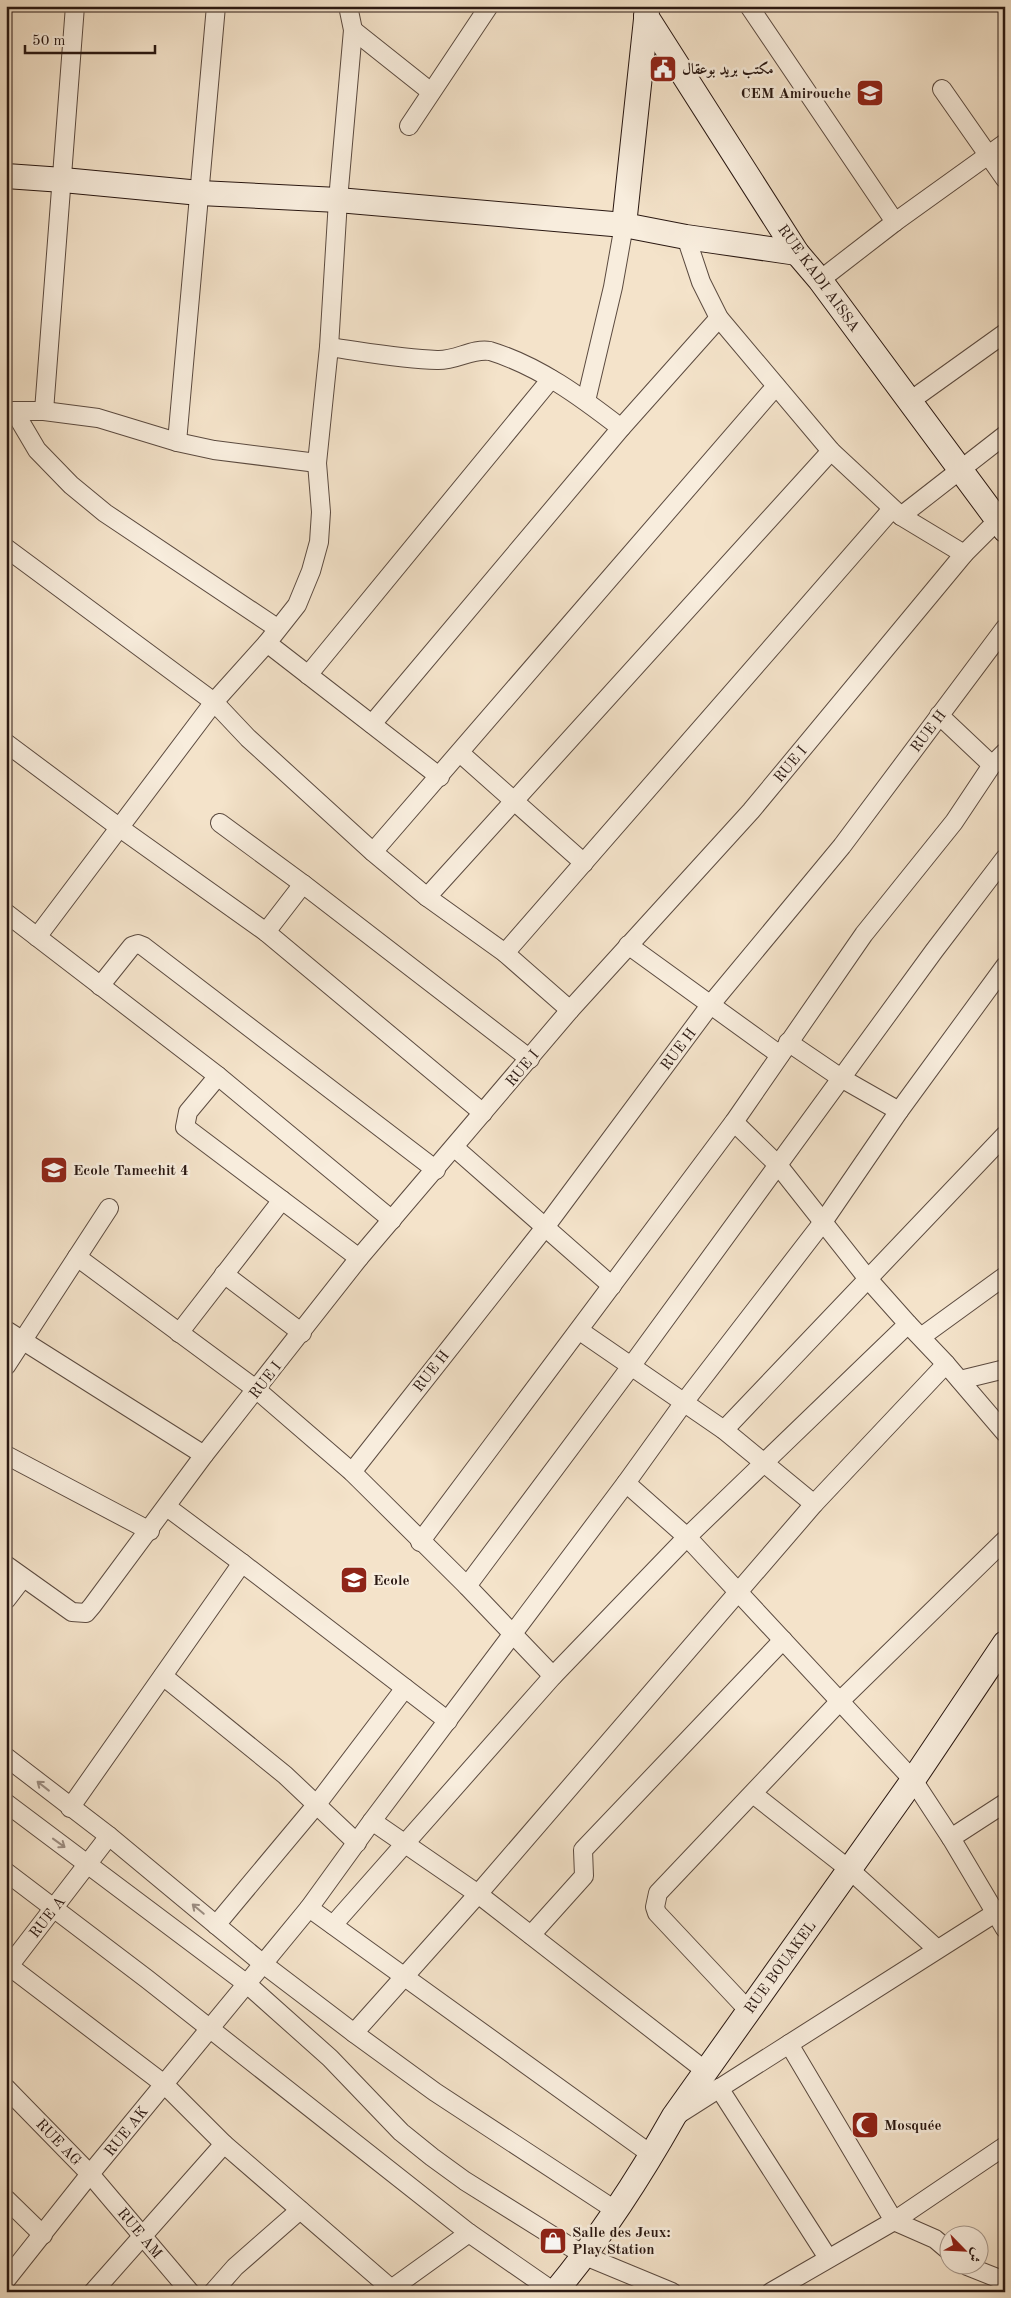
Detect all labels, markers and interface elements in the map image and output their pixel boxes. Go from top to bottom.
scale bar [25,22,155,54]
text: 50 m [32,34,66,49]
public building icon: مكتب بريد بوعقال [648,54,678,84]
place label: مكتب بريد بوعقال [682,61,774,79]
school or university icon: CEM Amirouche [855,78,885,108]
place label: CEM Amirouche [741,87,851,102]
street label: RUE KADI AISSA [774,223,862,336]
street label: RUE H [909,708,950,756]
street label: RUE I [772,744,811,786]
street label: RUE H [659,1026,700,1074]
street label: RUE I [504,1048,543,1090]
school or university icon: Ecole Tamechit 4 [39,1155,69,1185]
place label: Ecole Tamechit 4 [73,1164,189,1179]
street label: RUE H [411,1348,453,1396]
street label: RUE I [247,1360,285,1402]
school or university icon: Ecole [339,1565,369,1595]
place label: Ecole [373,1574,410,1589]
one-way arrow [37,1781,50,1792]
one-way arrow [52,1838,66,1848]
street label: RUE A [28,1894,69,1941]
one-way arrow [192,1904,205,1915]
street label: RUE BOUAKEL [743,1919,820,2017]
street label: RUE AK [103,2104,152,2160]
mosque icon: Mosquée [850,2110,880,2140]
street label: RUE AG [32,2117,84,2169]
place label: Mosquée [884,2119,942,2134]
street label: RUE AM [114,2206,164,2262]
shop icon: Salle des Jeux: Play Station [538,2226,568,2256]
place label: Salle des Jeux: Play Station [572,2226,671,2258]
north arrow [938,2226,988,2276]
text: ش [966,2246,984,2264]

